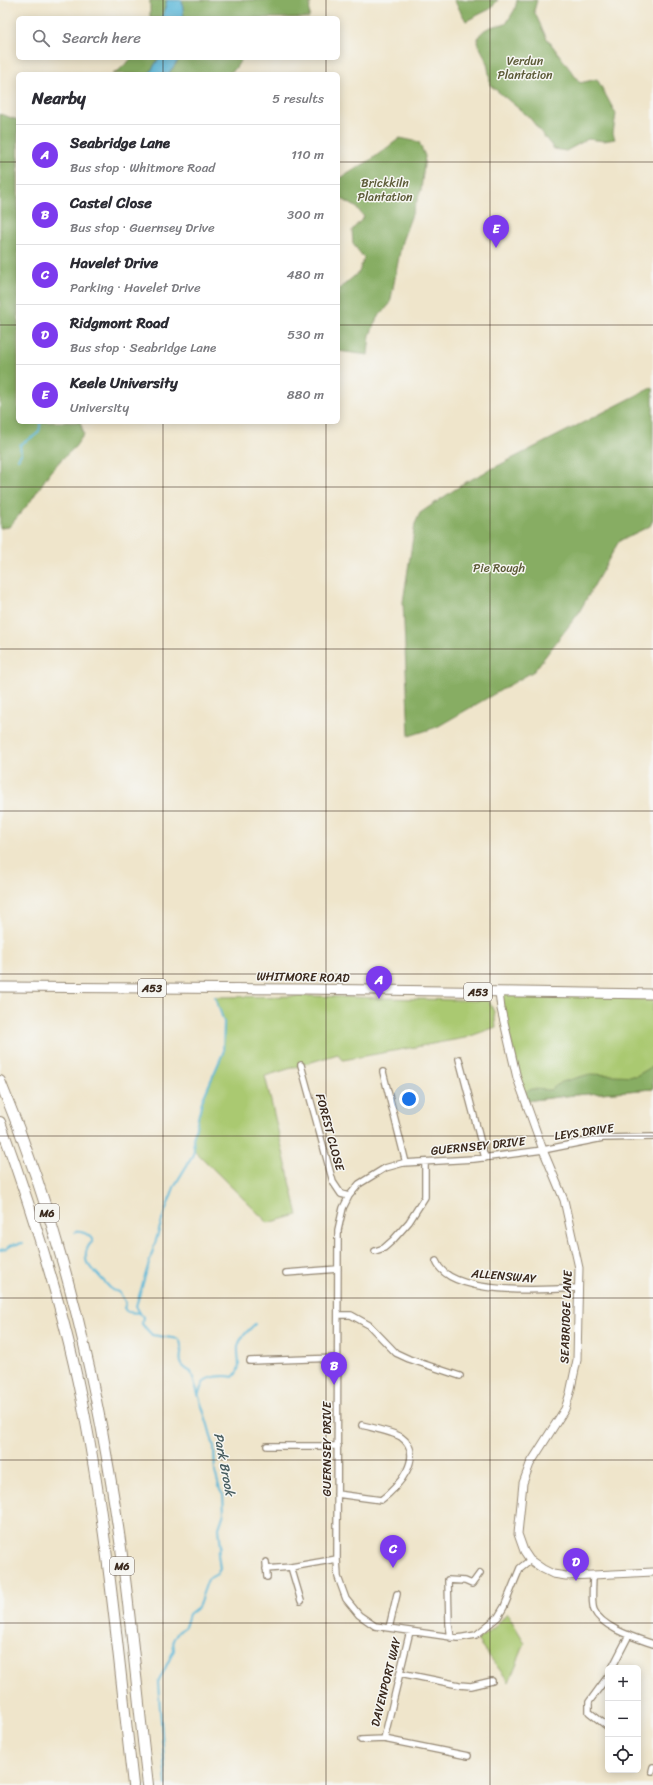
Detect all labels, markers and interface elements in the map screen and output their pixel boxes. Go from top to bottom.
search box [16,16,340,60]
text: Search here [62,25,141,51]
icon: search [30,27,52,49]
park label: Verdun Plantation [497,50,553,86]
text: Nearby [32,83,86,113]
text: 5 results [272,87,324,110]
text: Seabridge Lane [70,130,170,156]
text: A [41,143,49,166]
text: 110 m [291,143,324,166]
text: Bus stop · Whitmore Road [70,156,215,179]
park label: Brickkiln Plantation [357,172,413,208]
text: Castel Close [70,190,152,216]
text: B [41,203,49,226]
text: 300 m [287,203,324,226]
pin: E [483,215,509,248]
text: Bus stop · Guernsey Drive [70,216,215,239]
text: Havelet Drive [70,250,158,276]
text: C [41,263,49,286]
text: 480 m [286,263,324,286]
text: Parking · Havelet Drive [70,276,201,299]
text: Ridgmont Road [70,310,168,336]
text: D [41,323,49,346]
text: 530 m [287,323,324,346]
text: Bus stop · Seabridge Lane [70,336,216,359]
text: Keele University [70,370,178,396]
text: E [41,383,49,406]
text: 880 m [287,383,324,406]
text: University [70,396,129,419]
park label: Pie Rough [473,557,525,579]
street label: WHITMORE ROAD [256,965,350,989]
pin: A [366,966,392,999]
road number: A53 [138,979,166,997]
road number: A53 [464,983,492,1001]
your location [399,1089,419,1109]
street label: FOREST CLOSE [309,1091,351,1175]
street label: LEYS DRIVE [553,1117,616,1147]
street label: GUERNSEY DRIVE [430,1130,528,1162]
road number: M6 [35,1204,59,1222]
street label: ALLENSWAY [469,1262,538,1290]
street label: SEABRIDGE LANE [553,1269,579,1364]
pin: B [321,1352,347,1385]
street label: GUERNSEY DRIVE [316,1400,338,1496]
water label: Park Brook [207,1431,242,1500]
pin: C [380,1535,406,1568]
pin: D [563,1548,589,1581]
road number: M6 [110,1557,134,1575]
street label: DAVENPORT WAY [364,1635,408,1729]
map controls [605,1665,641,1773]
button: + [605,1665,641,1701]
button: − [605,1701,641,1737]
button: locate [605,1737,641,1773]

